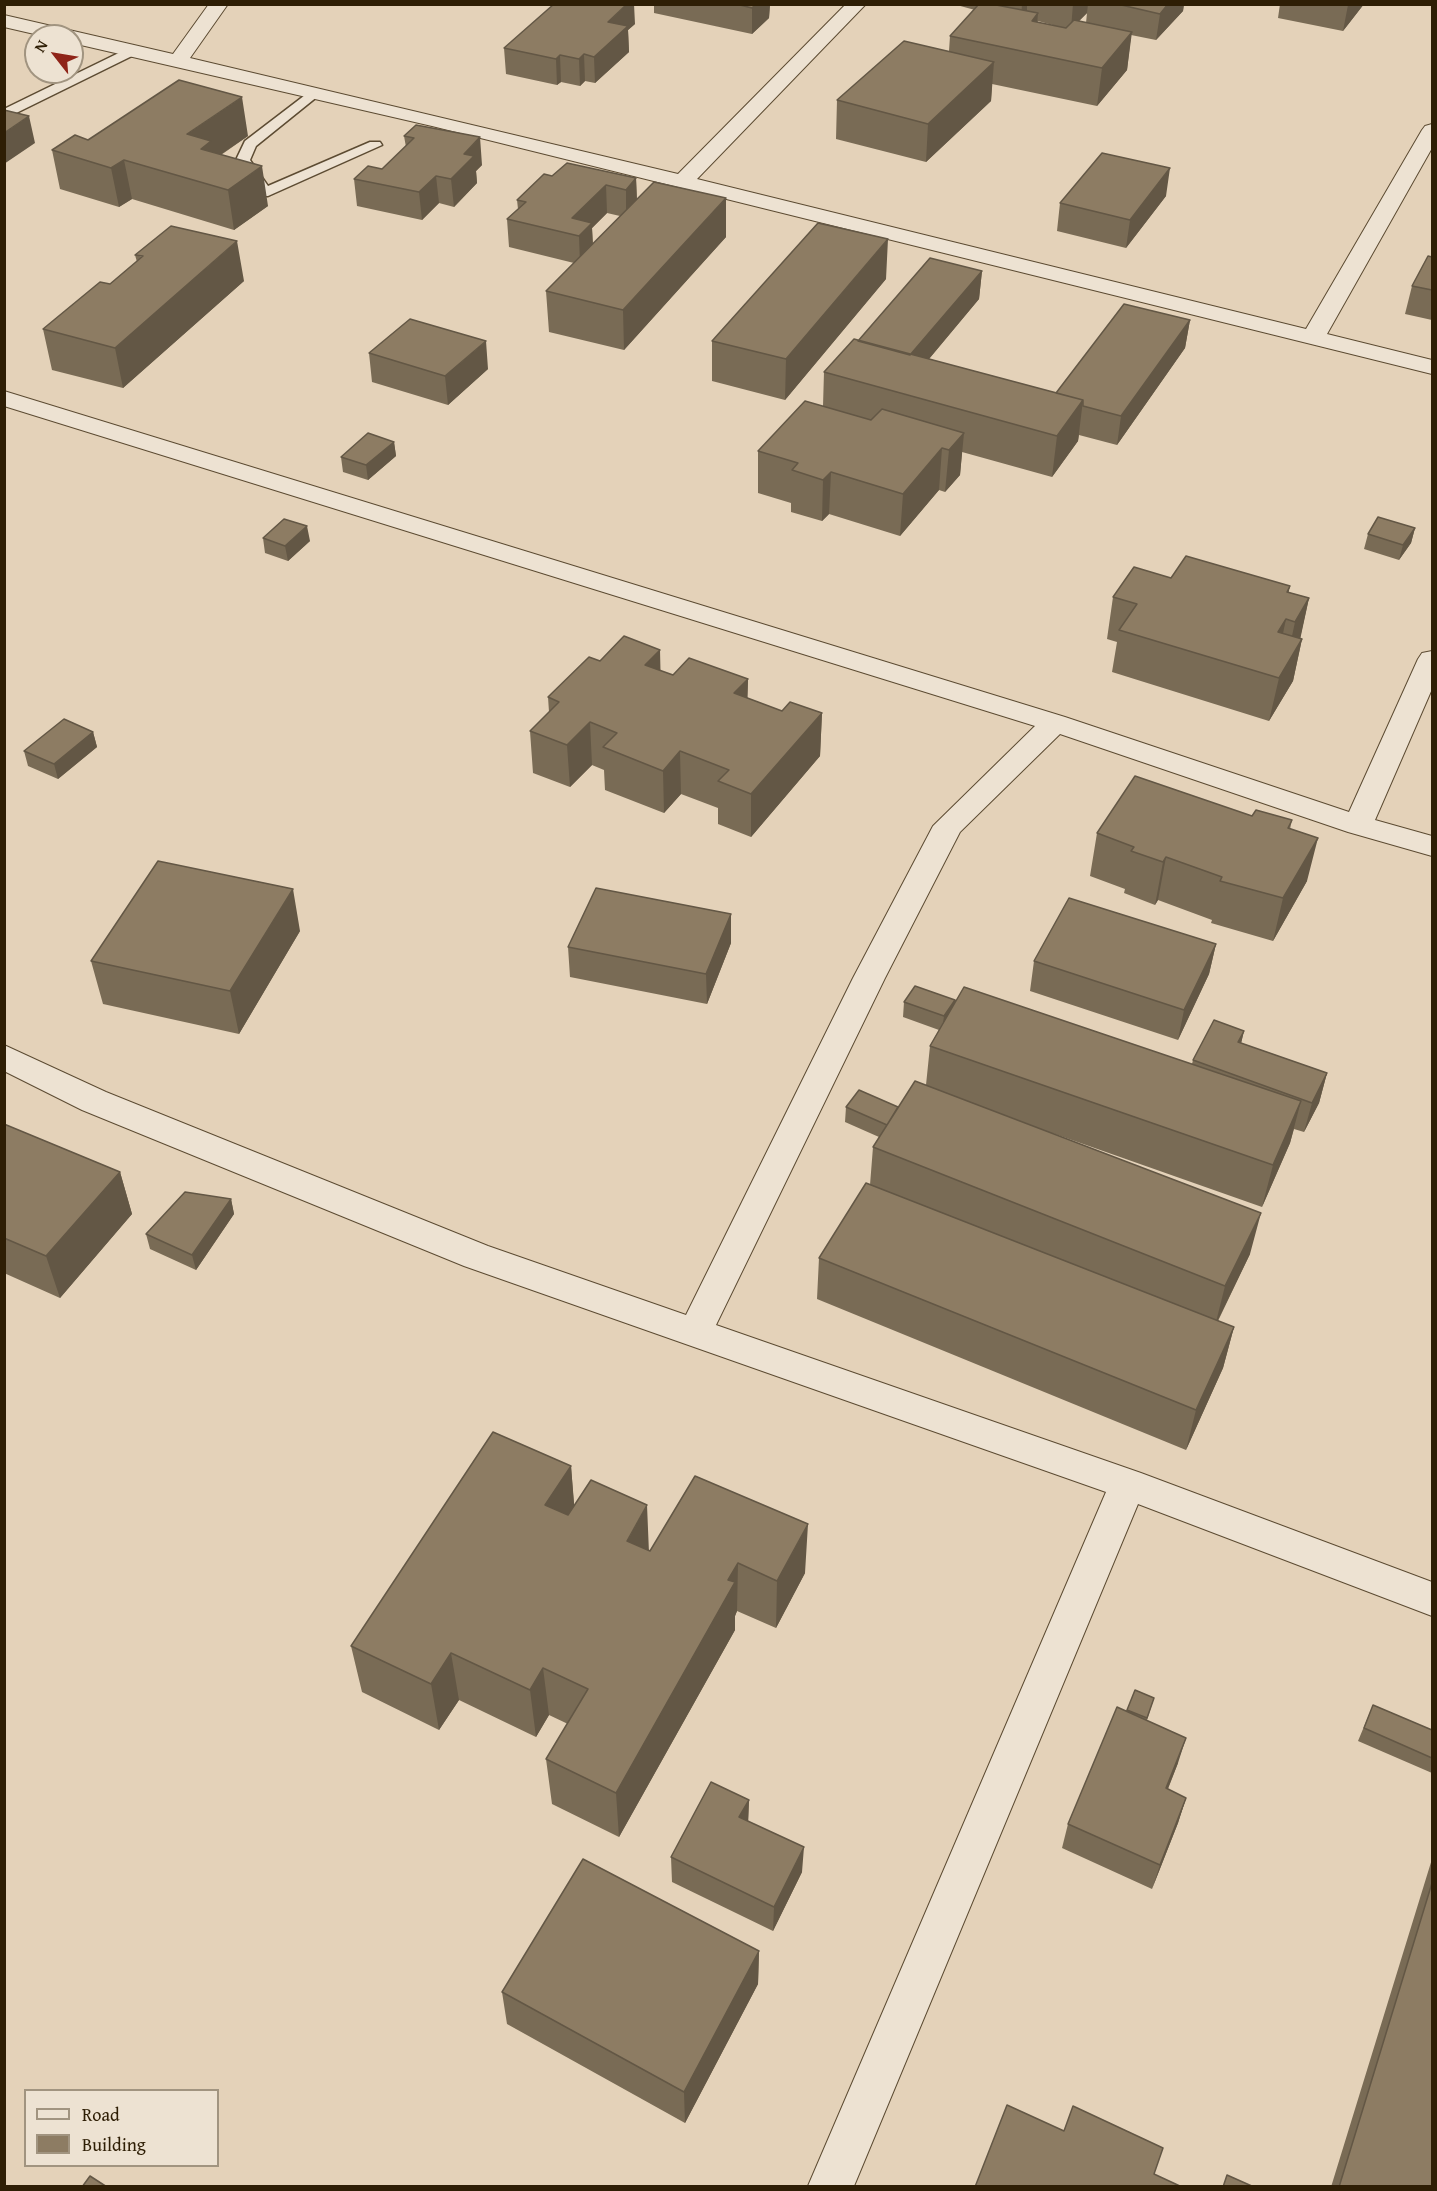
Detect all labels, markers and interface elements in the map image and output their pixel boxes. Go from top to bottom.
north arrow [24,24,84,84]
text: N [27,35,53,57]
legend [24,2089,219,2167]
text: Road [82,2101,120,2128]
text: Building [82,2131,146,2158]

